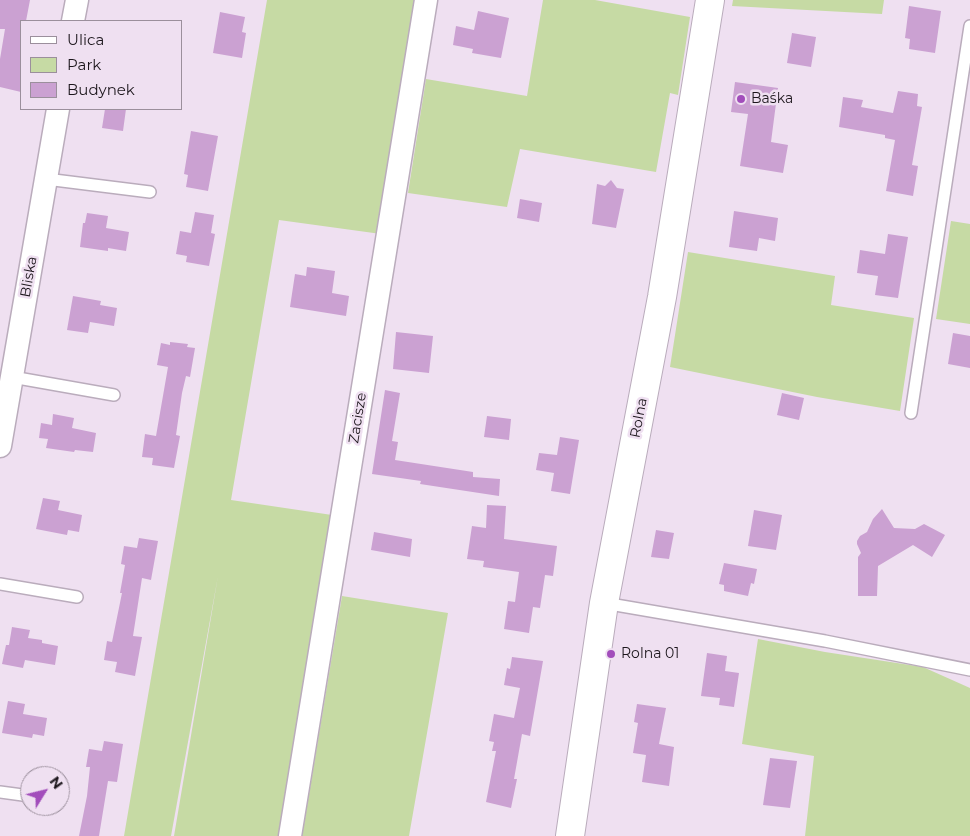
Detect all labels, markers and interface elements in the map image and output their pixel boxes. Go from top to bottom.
legend [20,20,182,110]
text: Ulica [67,30,104,49]
text: Park [67,55,101,74]
text: Budynek [67,80,135,99]
place label: Baśka [751,91,793,107]
marker: Baśka [735,93,747,105]
street label: Bliska [17,255,41,299]
street label: Zacisze [346,391,370,445]
street label: Rolna [627,397,651,439]
place label: Rolna 01 [621,646,679,662]
marker: Rolna 01 [605,648,617,660]
north arrow [20,766,70,816]
text: N [46,773,67,793]

